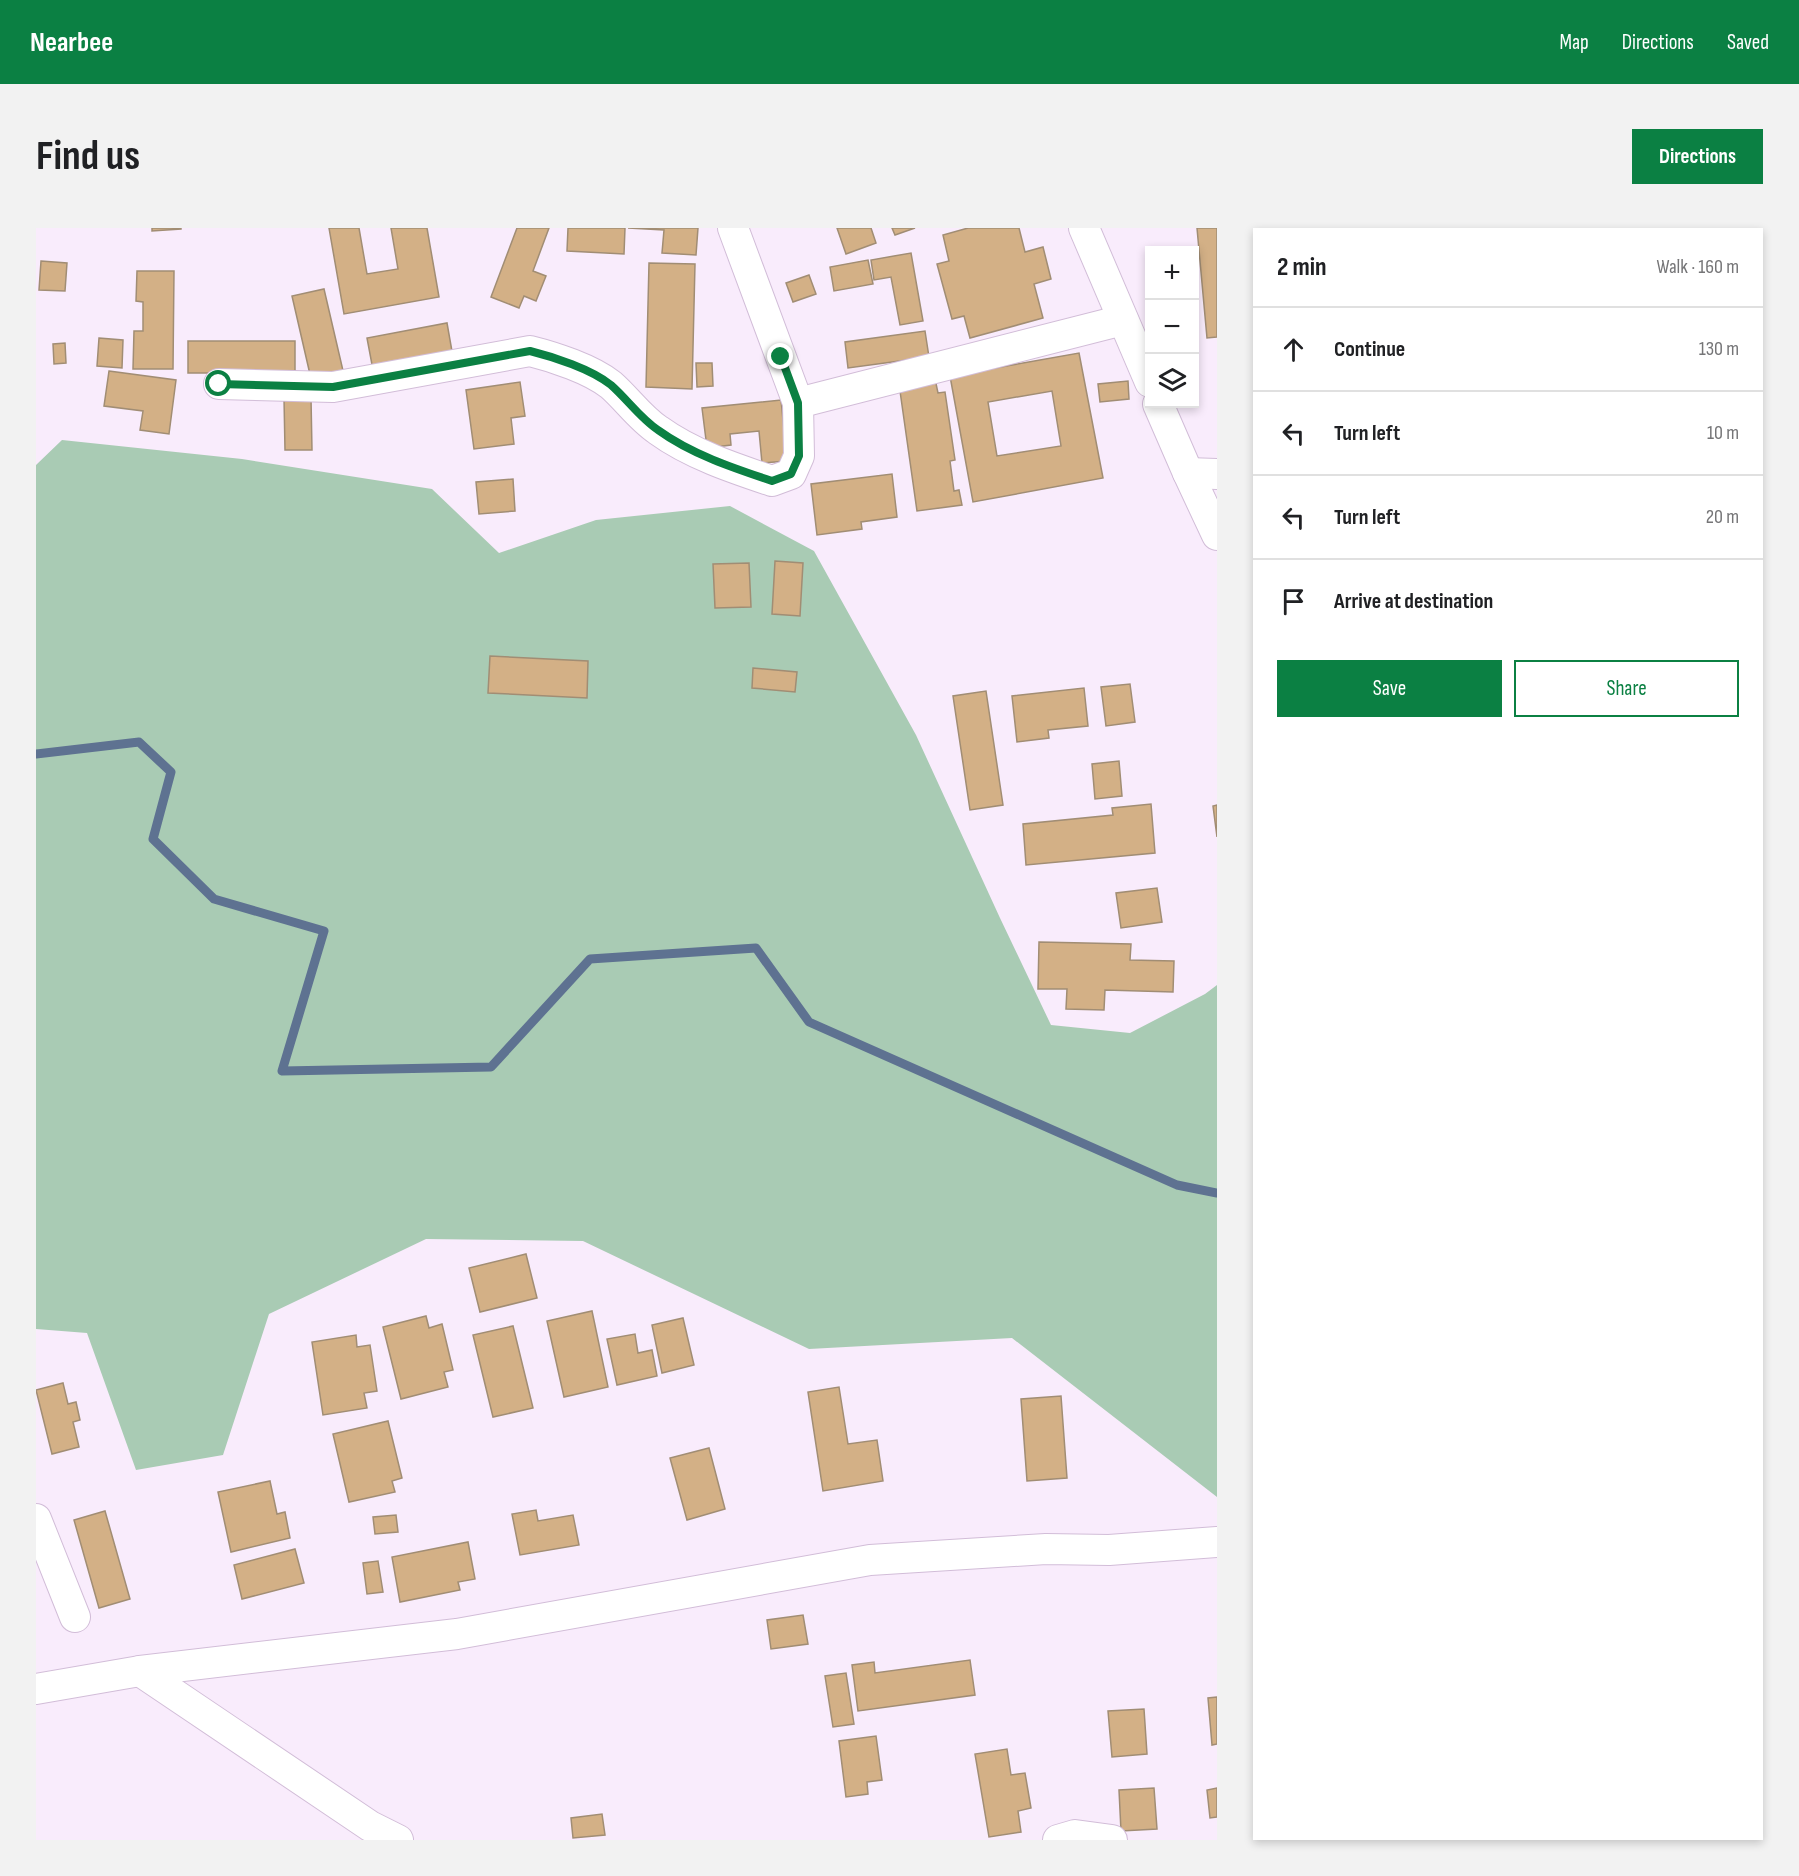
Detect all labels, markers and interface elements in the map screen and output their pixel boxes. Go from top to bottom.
text: Nearbee [30,26,113,59]
text: Map [1559,30,1589,55]
text: Directions [1622,30,1694,55]
text: Saved [1727,30,1769,55]
button: Directions [1632,129,1763,184]
text: Find us [36,131,140,182]
map controls [1145,246,1199,408]
button: + [1145,246,1199,300]
text: 2 min [1277,252,1327,283]
text: Walk · 160 m [1656,255,1739,279]
button: − [1145,300,1199,354]
icon: ahead [1277,333,1310,366]
text: Continue [1334,336,1405,363]
text: 130 m [1699,337,1739,361]
route end [767,343,793,369]
button: layers [1145,354,1199,408]
route start [205,370,231,396]
icon: left [1277,417,1310,450]
text: Turn left [1334,420,1400,447]
text: 10 m [1707,421,1739,445]
icon: left [1277,501,1310,534]
text: Turn left [1334,504,1400,531]
text: 20 m [1706,505,1739,529]
icon: arrive [1277,585,1310,618]
text: Arrive at destination [1334,588,1493,615]
button: Save [1277,660,1502,717]
button: Share [1514,660,1739,717]

